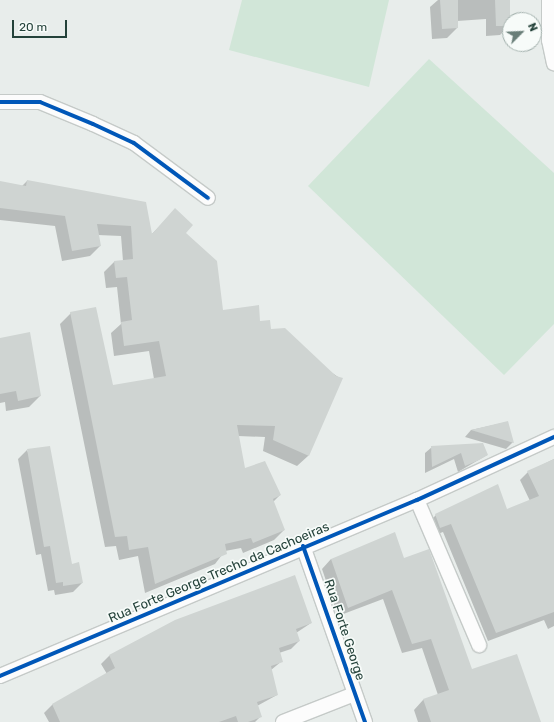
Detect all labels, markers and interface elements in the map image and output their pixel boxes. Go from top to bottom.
scale bar [14,12,69,38]
north arrow [502,12,542,52]
text: 20 m [19,20,47,34]
text: N [525,21,540,34]
street label: Rua Forte George Trecho da Cachoeiras [106,519,332,627]
street label: Rua Forte George [320,577,368,683]

